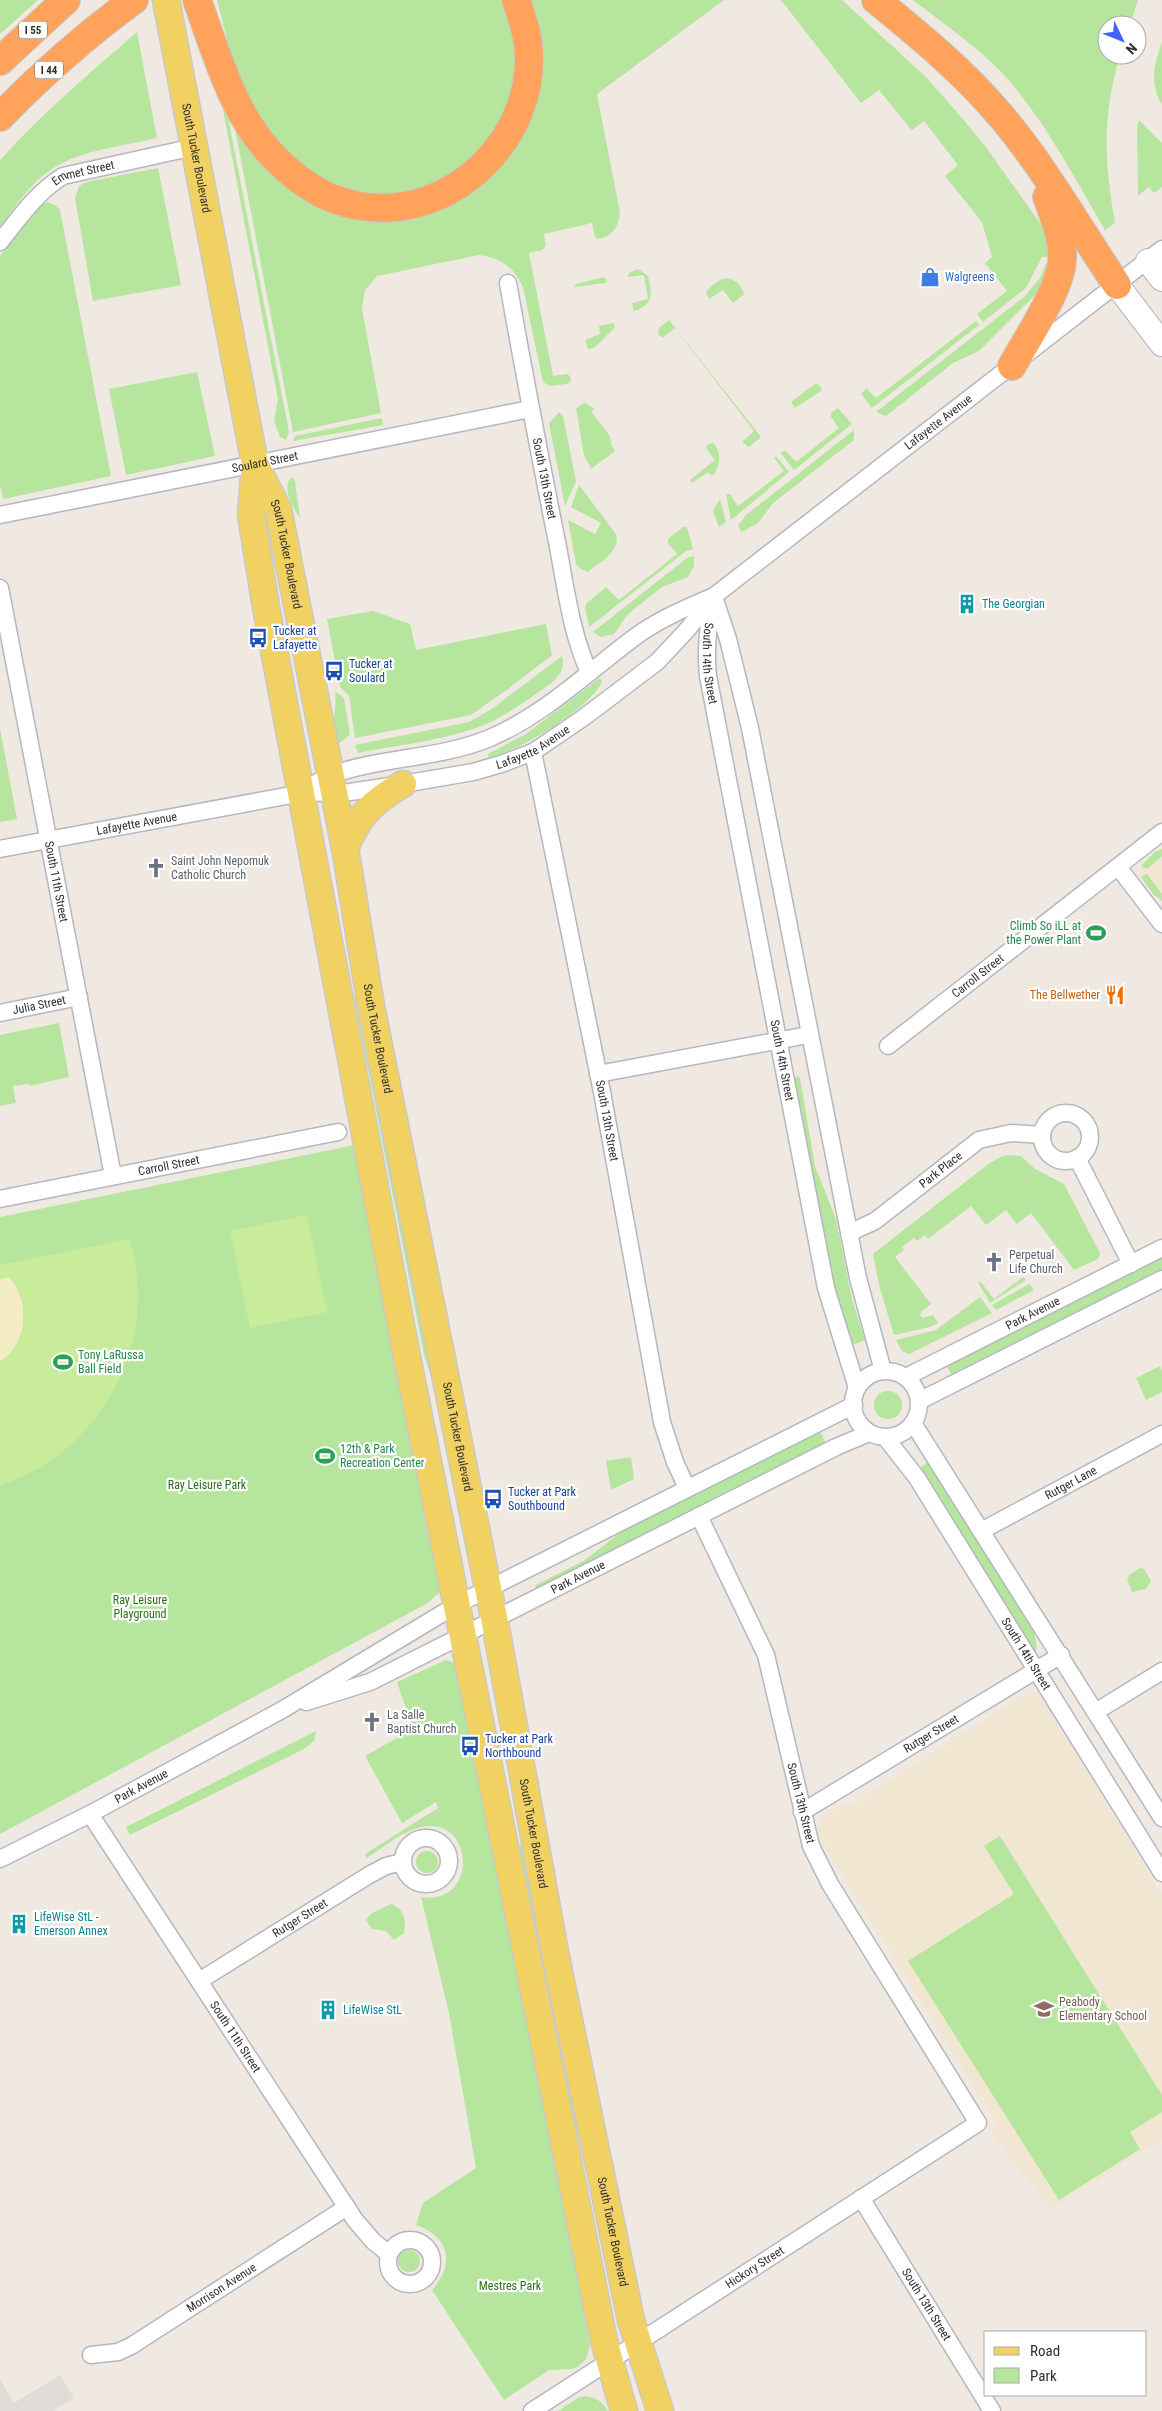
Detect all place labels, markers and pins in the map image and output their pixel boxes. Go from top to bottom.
shop icon: Walgreens [919,266,941,288]
place label: Walgreens [945,270,994,284]
building icon: The Georgian [956,593,978,615]
place label: The Georgian [982,597,1045,611]
place label: Tucker at Lafayette [273,624,318,652]
bus stop icon: Tucker at Lafayette [247,627,269,649]
place label: Tucker at Soulard [349,657,393,685]
bus stop icon: Tucker at Soulard [323,660,345,682]
place label: Saint John Nepomuk Catholic Church [171,854,270,882]
church icon: Saint John Nepomuk Catholic Church [145,857,167,879]
place label: Climb So iLL at the Power Plant [1006,919,1081,947]
sports icon: Climb So iLL at the Power Plant [1085,922,1107,944]
restaurant icon: The Bellwether [1104,984,1126,1006]
place label: The Bellwether [1030,988,1100,1002]
place label: Perpetual Life Church [1009,1248,1063,1276]
church icon: Perpetual Life Church [983,1251,1005,1273]
place label: Tony LaRussa Ball Field [78,1348,144,1376]
sports icon: Tony LaRussa Ball Field [52,1351,74,1373]
place label: 12th & Park Recreation Center [340,1442,425,1470]
sports icon: 12th & Park Recreation Center [314,1445,336,1467]
place label: Tucker at Park Southbound [508,1485,576,1513]
bus stop icon: Tucker at Park Southbound [482,1488,504,1510]
place label: La Salle Baptist Church [387,1708,457,1736]
church icon: La Salle Baptist Church [361,1711,383,1733]
place label: Tucker at Park Northbound [485,1732,553,1760]
bus stop icon: Tucker at Park Northbound [459,1735,481,1757]
place label: LifeWise StL - Emerson Annex [34,1910,108,1938]
building icon: LifeWise StL - Emerson Annex [8,1913,30,1935]
place label: Peabody Elementary School [1059,1995,1147,2023]
school or university icon: Peabody Elementary School [1033,1998,1055,2020]
building icon: LifeWise StL [317,1999,339,2021]
place label: LifeWise StL [343,2003,402,2017]

